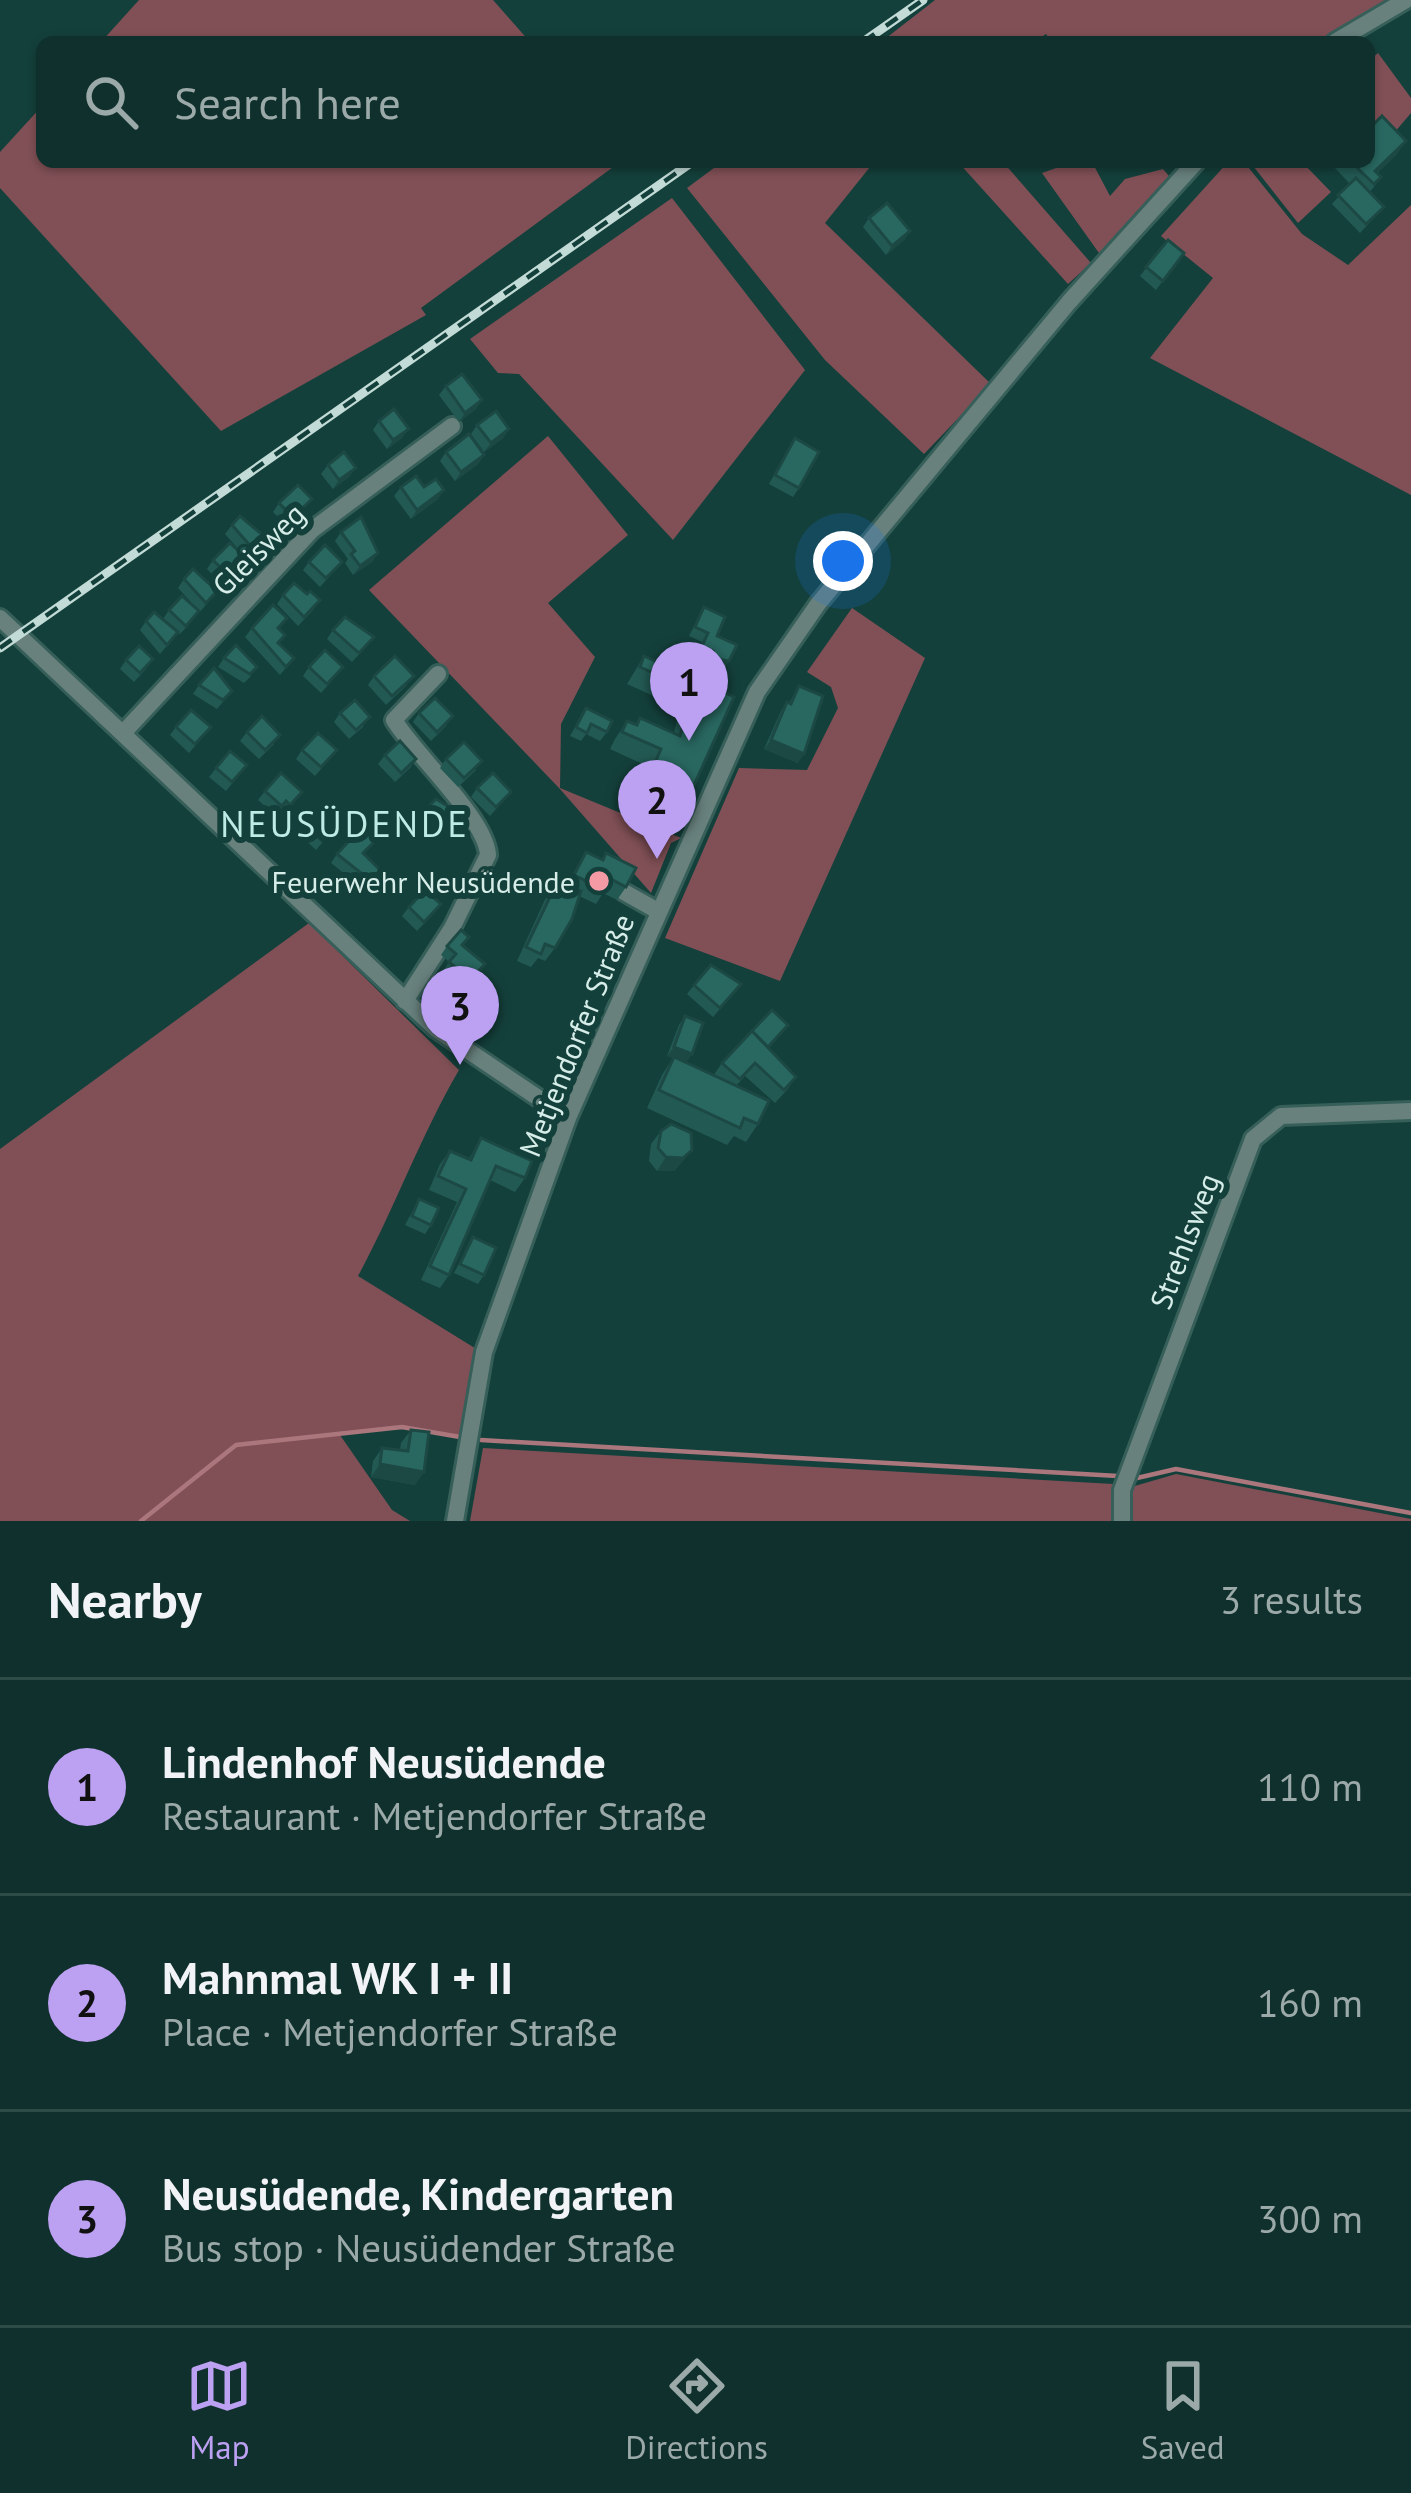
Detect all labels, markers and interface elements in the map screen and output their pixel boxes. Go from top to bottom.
search box [36,36,1375,168]
icon: search [78,69,144,135]
text: Search here [174,73,401,131]
street label: Gleisweg [203,494,313,604]
your location [813,531,873,591]
pin: 1 [650,642,728,741]
pin: 2 [618,760,696,859]
district label: NEUSÜDENDE [220,800,470,847]
place label: Feuerwehr Neusüdende [271,862,575,901]
marker: Feuerwehr Neusüdende [586,868,612,894]
street label: Metjendorfer Straße [510,908,642,1162]
pin: 3 [421,966,499,1065]
street label: Strehlsweg [1140,1168,1228,1314]
text: Nearby [48,1566,202,1632]
text: 3 results [1220,1574,1363,1625]
text: Lindenhof Neusüdende [162,1732,606,1790]
text: 1 [76,1761,98,1812]
text: 110 m [1257,1761,1363,1812]
text: Restaurant · Metjendorfer Straße [162,1790,707,1841]
text: Mahnmal WK I + II [162,1948,513,2006]
text: 2 [76,1977,98,2028]
text: 160 m [1257,1977,1363,2028]
text: Place · Metjendorfer Straße [162,2006,618,2057]
text: Neusüdende, Kindergarten [162,2164,674,2222]
text: 3 [76,2193,98,2244]
text: 300 m [1257,2193,1363,2244]
text: Bus stop · Neusüdender Straße [162,2222,676,2273]
tab: Map [186,2353,252,2468]
tab: Directions [625,2353,768,2468]
tab: Saved [1141,2353,1225,2468]

